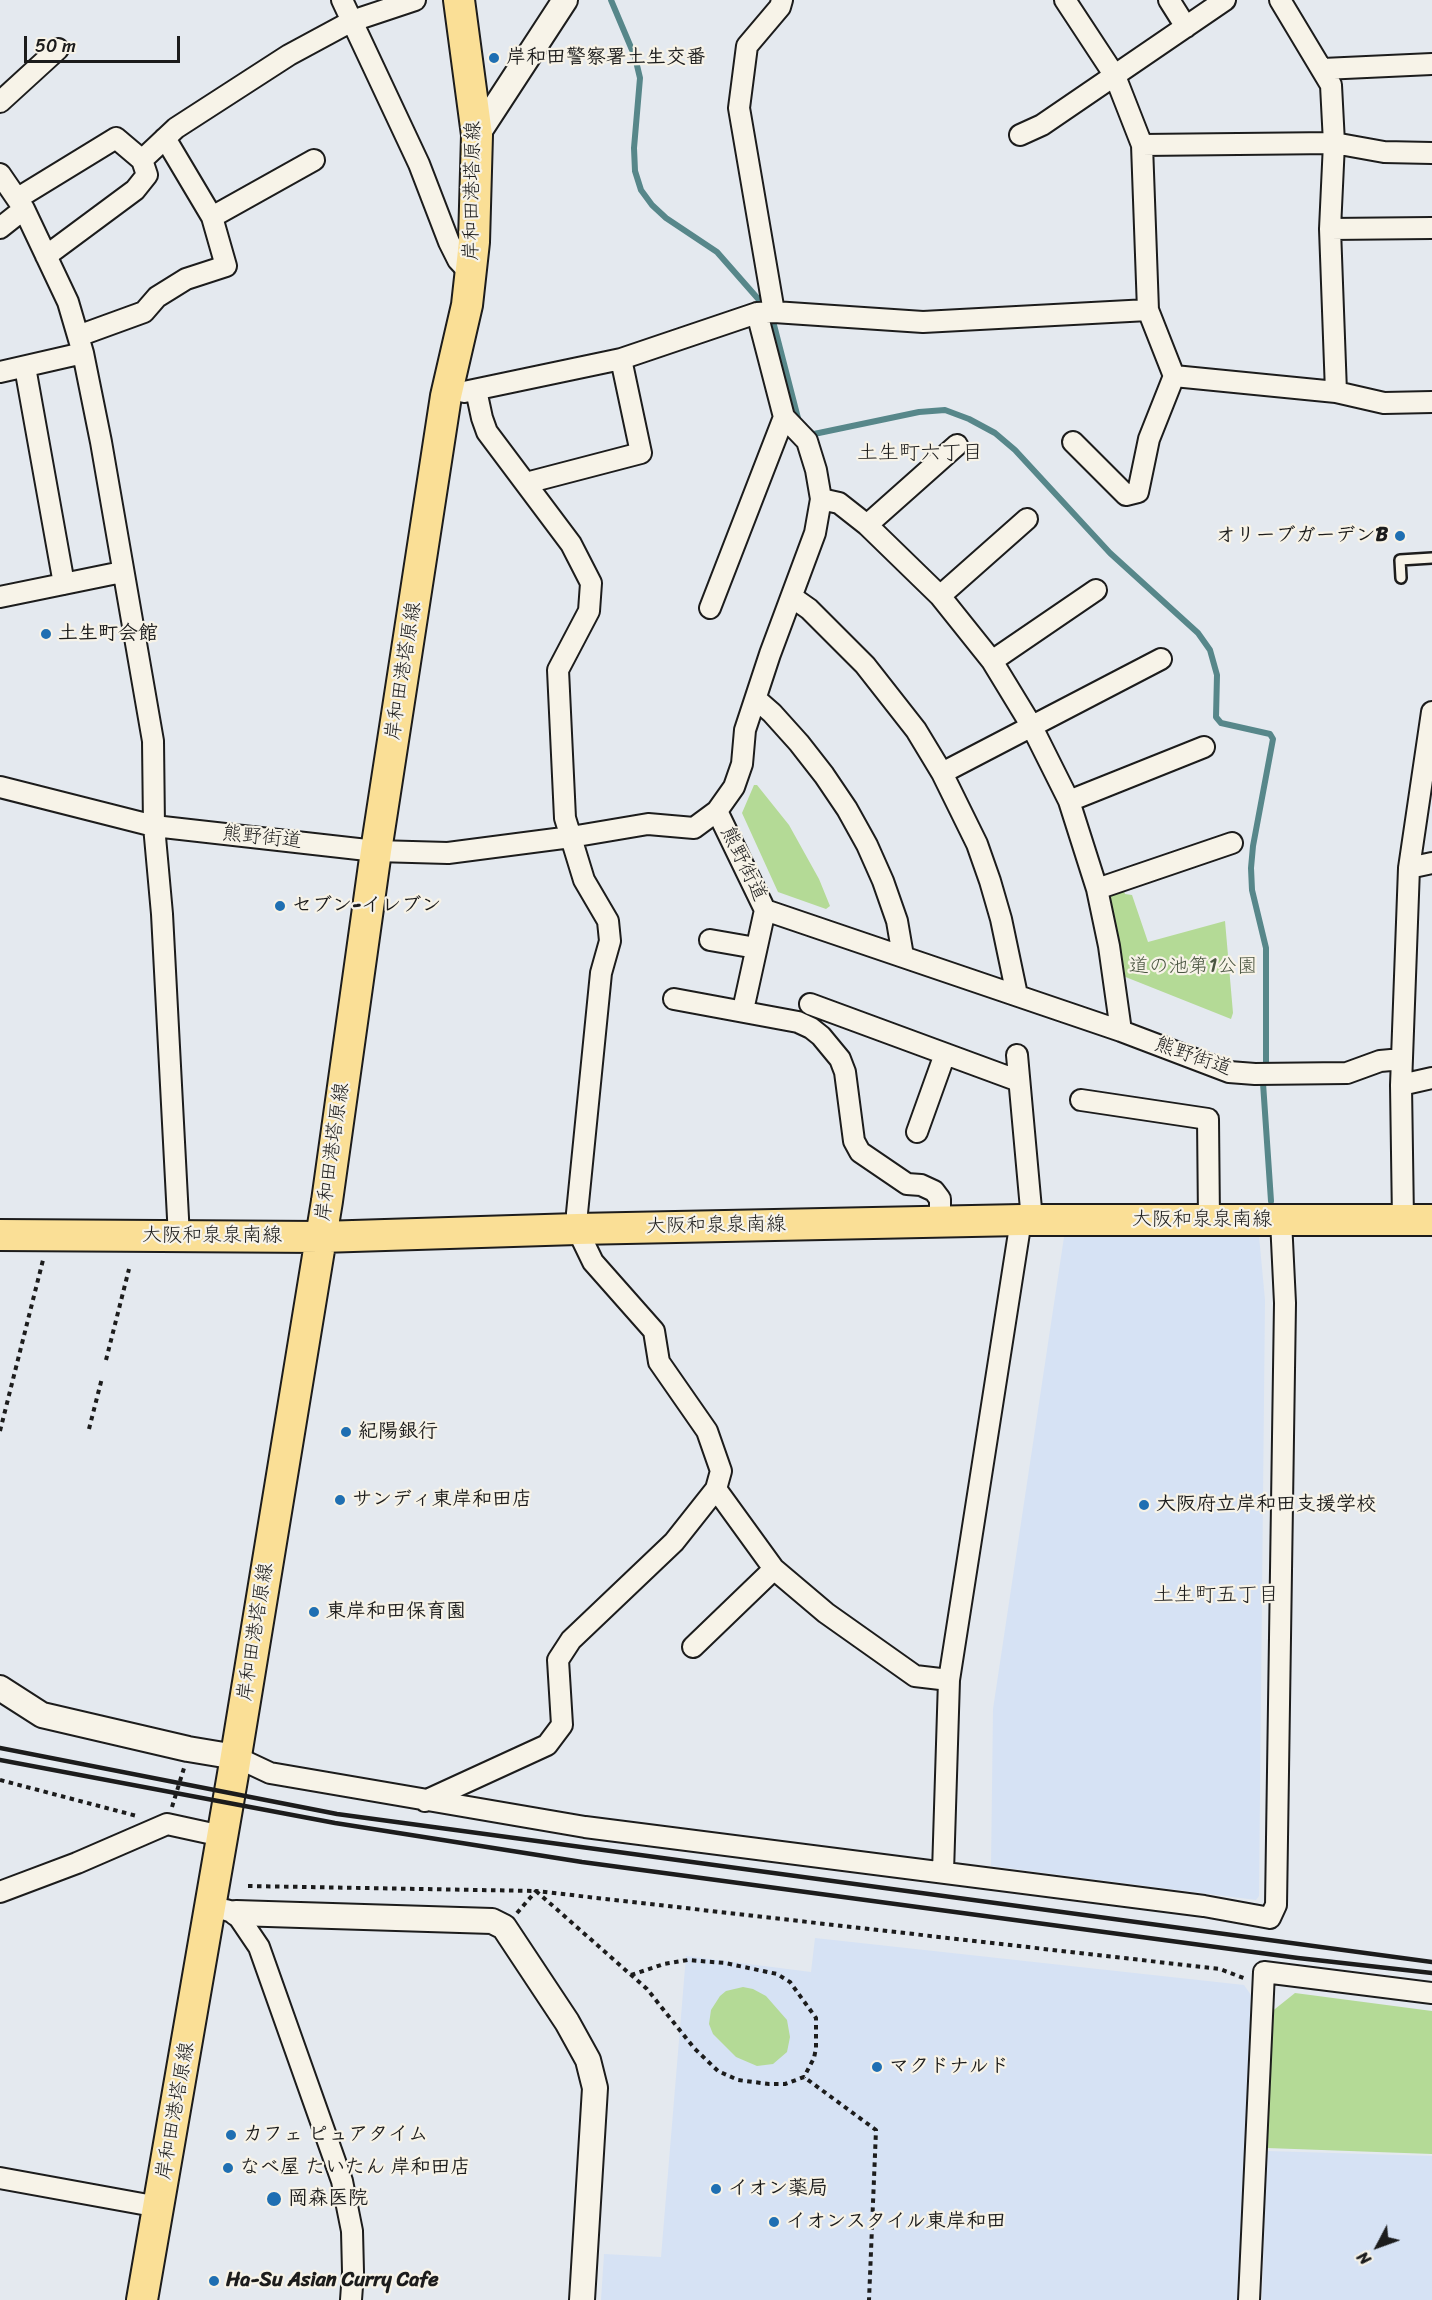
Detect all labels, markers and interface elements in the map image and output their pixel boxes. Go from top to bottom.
scale bar [27,24,183,62]
text: 50 m [35,30,76,62]
place label: 岸和田警察署土生交番 [506,46,706,70]
marker: 岸和田警察署土生交番 [487,51,501,65]
street label: 岸和田港塔原線 [460,121,486,261]
district label: 土生町六丁目 [857,441,983,467]
place label: オリーブガーデンB [1215,524,1388,548]
marker: オリーブガーデンB [1393,529,1407,543]
street label: 岸和田港塔原線 [381,600,427,742]
place label: 土生町会館 [58,622,158,646]
marker: 土生町会館 [39,627,53,641]
street label: 熊野街道 [221,822,303,854]
street label: 熊野街道 [715,823,771,905]
place label: セブン-イレブン [292,894,441,918]
marker: セブン-イレブン [273,899,287,913]
park label: 道の池第1公園 [1129,955,1257,979]
street label: 熊野街道 [1151,1033,1235,1081]
street label: 岸和田港塔原線 [311,1081,355,1223]
street label: 大阪和泉泉南線 [1132,1208,1272,1232]
street label: 大阪和泉泉南線 [646,1213,786,1239]
street label: 大阪和泉泉南線 [142,1224,282,1248]
place label: 紀陽銀行 [358,1420,438,1444]
marker: 紀陽銀行 [339,1425,353,1439]
place label: サンディ東岸和田店 [352,1488,532,1512]
marker: サンディ東岸和田店 [333,1493,347,1507]
place label: 大阪府立岸和田支援学校 [1156,1493,1376,1517]
marker: 大阪府立岸和田支援学校 [1137,1498,1151,1512]
street label: 岸和田港塔原線 [233,1561,279,1703]
district label: 土生町五丁目 [1153,1583,1279,1609]
place label: 東岸和田保育園 [326,1600,466,1624]
marker: 東岸和田保育園 [307,1605,321,1619]
street label: 岸和田港塔原線 [152,2040,200,2182]
place label: マクドナルド [889,2055,1009,2079]
marker: マクドナルド [870,2060,884,2074]
place label: カフェ ピュアタイム [243,2123,428,2147]
marker: カフェ ピュアタイム [224,2128,238,2142]
place label: なべ屋 たいたん 岸和田店 [240,2156,470,2180]
marker: なべ屋 たいたん 岸和田店 [221,2161,235,2175]
place label: イオン薬局 [728,2177,828,2201]
marker: イオン薬局 [709,2182,723,2196]
place label: 岡森医院 [288,2187,368,2211]
marker: 岡森医院 [265,2190,283,2208]
place label: イオンスタイル東岸和田 [786,2210,1006,2234]
marker: イオンスタイル東岸和田 [767,2215,781,2229]
north arrow [1348,2216,1408,2276]
text: N [1349,2244,1379,2272]
place label: Ha-Su Asian Curry Cafe [226,2269,439,2293]
marker: Ha-Su Asian Curry Cafe [207,2274,221,2288]

